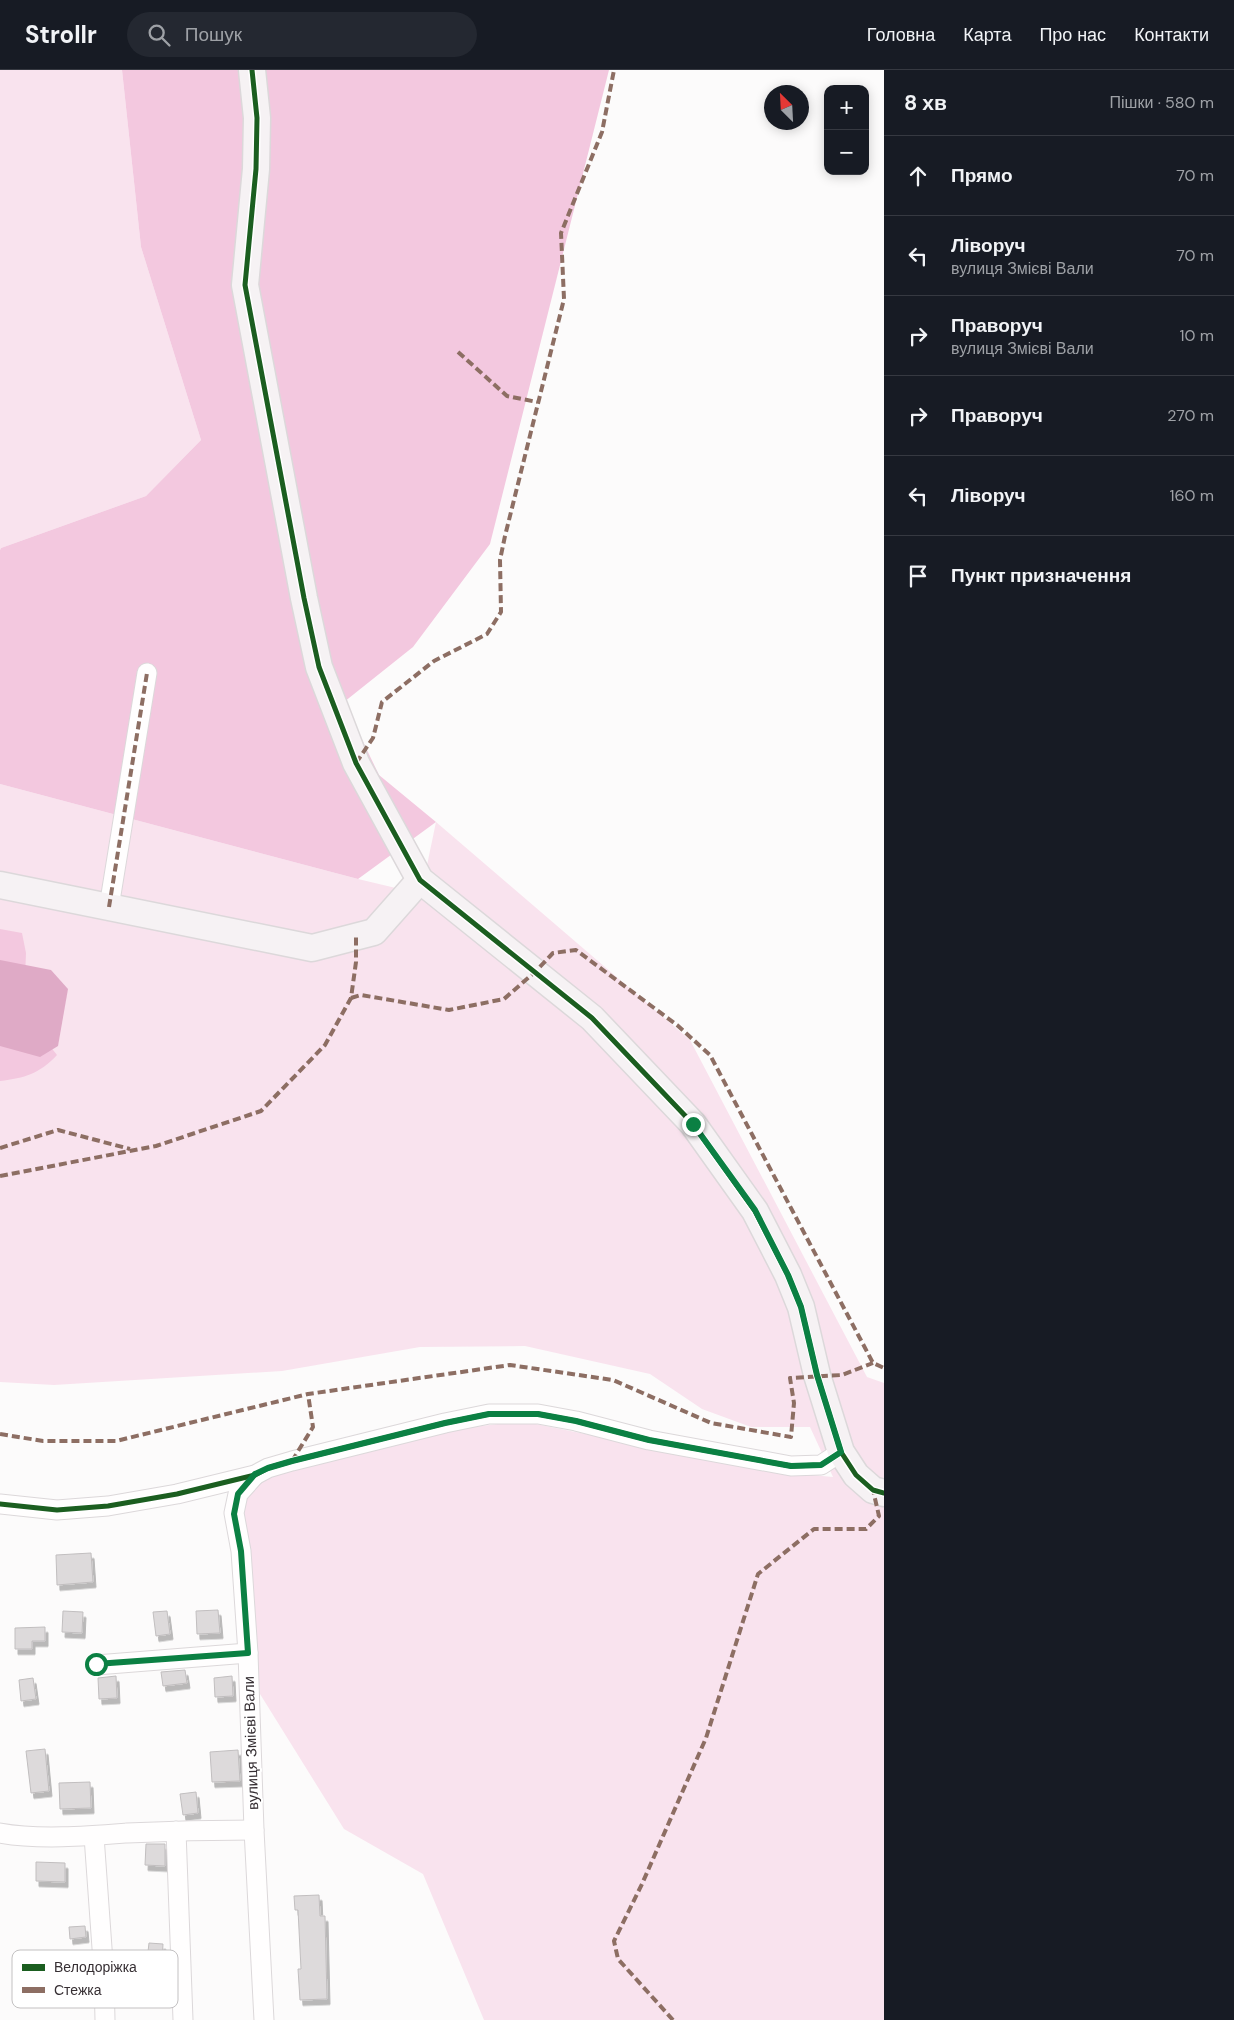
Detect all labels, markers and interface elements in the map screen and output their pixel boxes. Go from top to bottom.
search box [127,12,477,57]
text: Strollr [25,19,97,50]
icon: search [145,21,173,49]
text: Пошук [185,22,242,47]
text: Головна [867,23,935,47]
text: Карта [963,23,1011,47]
text: Про нас [1039,23,1106,47]
text: Контакти [1134,23,1209,47]
north arrow [764,85,809,130]
map controls [824,85,869,175]
button: + [824,85,869,130]
text: 8 хв [904,89,947,117]
text: Пішки · 580 m [1110,92,1214,113]
button: − [824,130,869,175]
icon: ahead [904,162,932,190]
text: Прямо [951,163,1013,188]
text: 70 m [1176,165,1214,186]
text: Ліворуч [951,233,1026,258]
icon: left [904,242,932,270]
text: 70 m [1176,245,1214,266]
text: вулиця Змієві Вали [951,258,1094,279]
text: Праворуч [951,313,1043,338]
icon: right [904,322,932,350]
text: 10 m [1180,325,1214,346]
text: вулиця Змієві Вали [951,338,1094,359]
icon: right [904,402,932,430]
text: Праворуч [951,403,1043,428]
text: 270 m [1167,405,1214,426]
icon: left [904,482,932,510]
text: Ліворуч [951,483,1026,508]
text: 160 m [1170,485,1214,506]
icon: arrive [904,562,932,590]
text: Пункт призначення [951,563,1131,588]
route end [682,1113,705,1136]
route start [85,1653,108,1676]
street label: вулиця Змієві Вали [239,1676,263,1810]
legend [12,1950,178,2008]
text: Велодоріжка [54,1958,137,1976]
text: Стежка [54,1981,102,1999]

